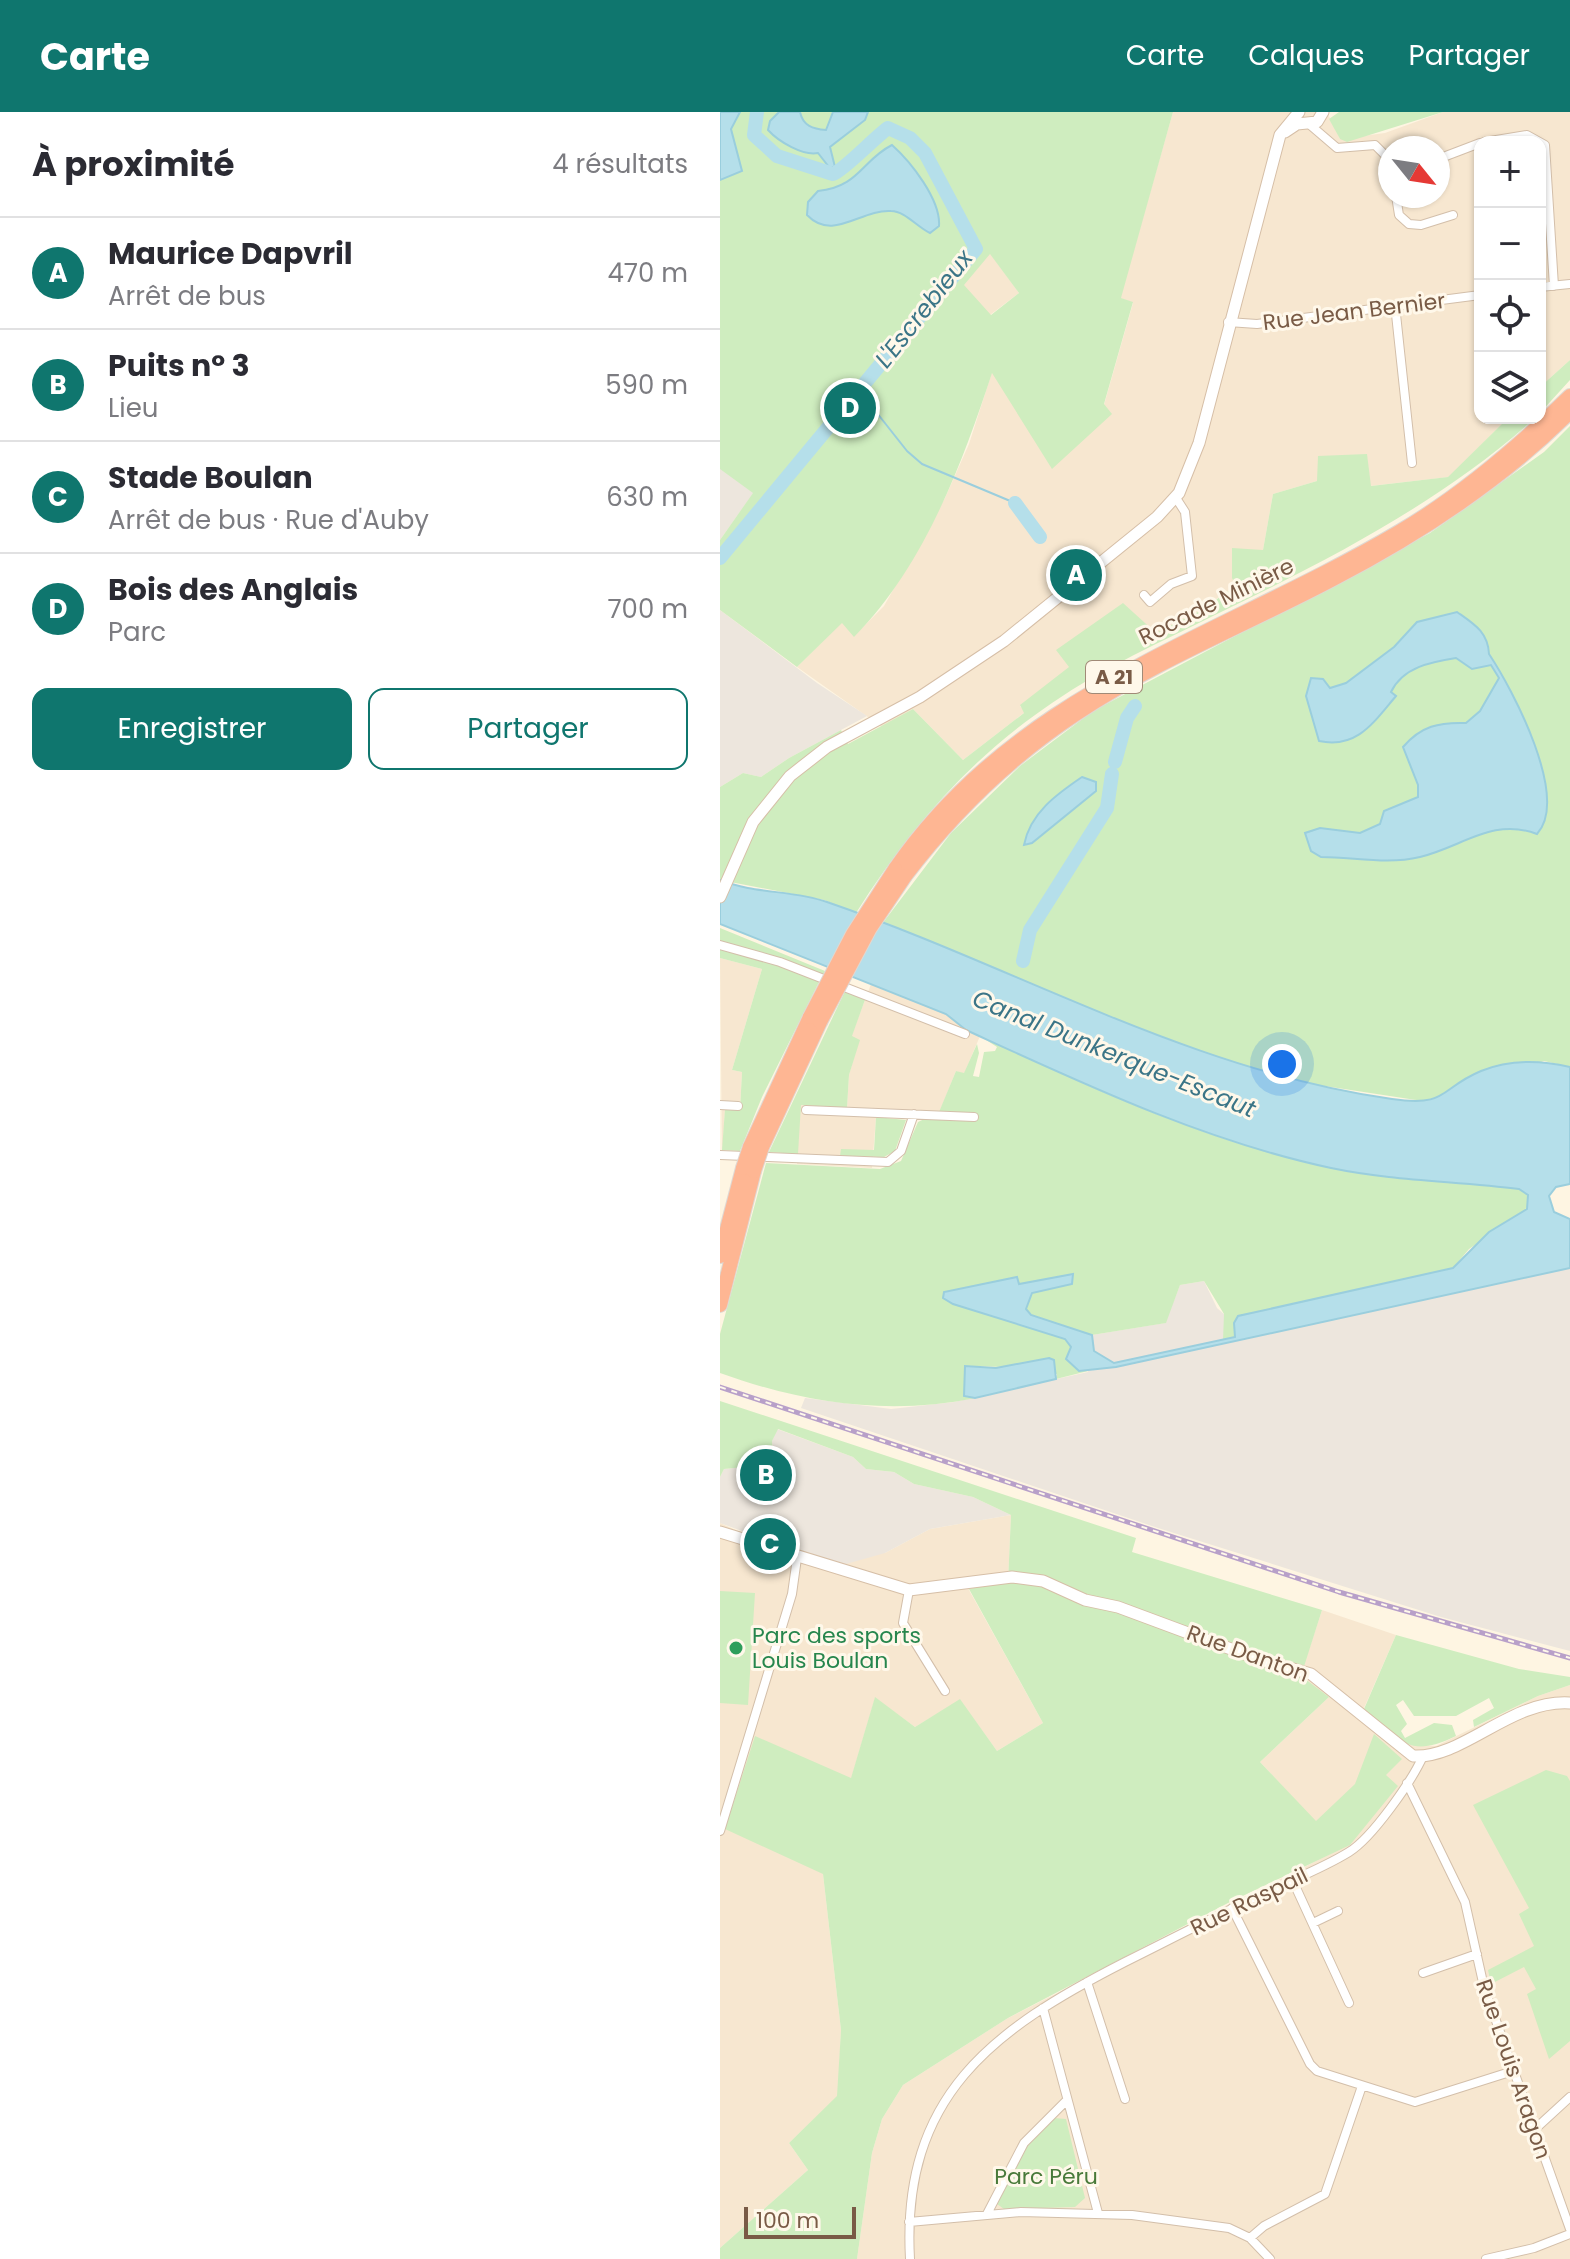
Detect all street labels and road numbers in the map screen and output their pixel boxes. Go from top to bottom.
street label: Rue Jean Bernier [1261,285,1447,338]
street label: Rocade Minière [1133,550,1299,653]
road number: A 21 [1086,661,1142,693]
street label: Rue Danton [1183,1617,1313,1690]
street label: Rue Raspail [1185,1860,1313,1943]
street label: Rue Louis Aragon [1468,1975,1559,2163]

